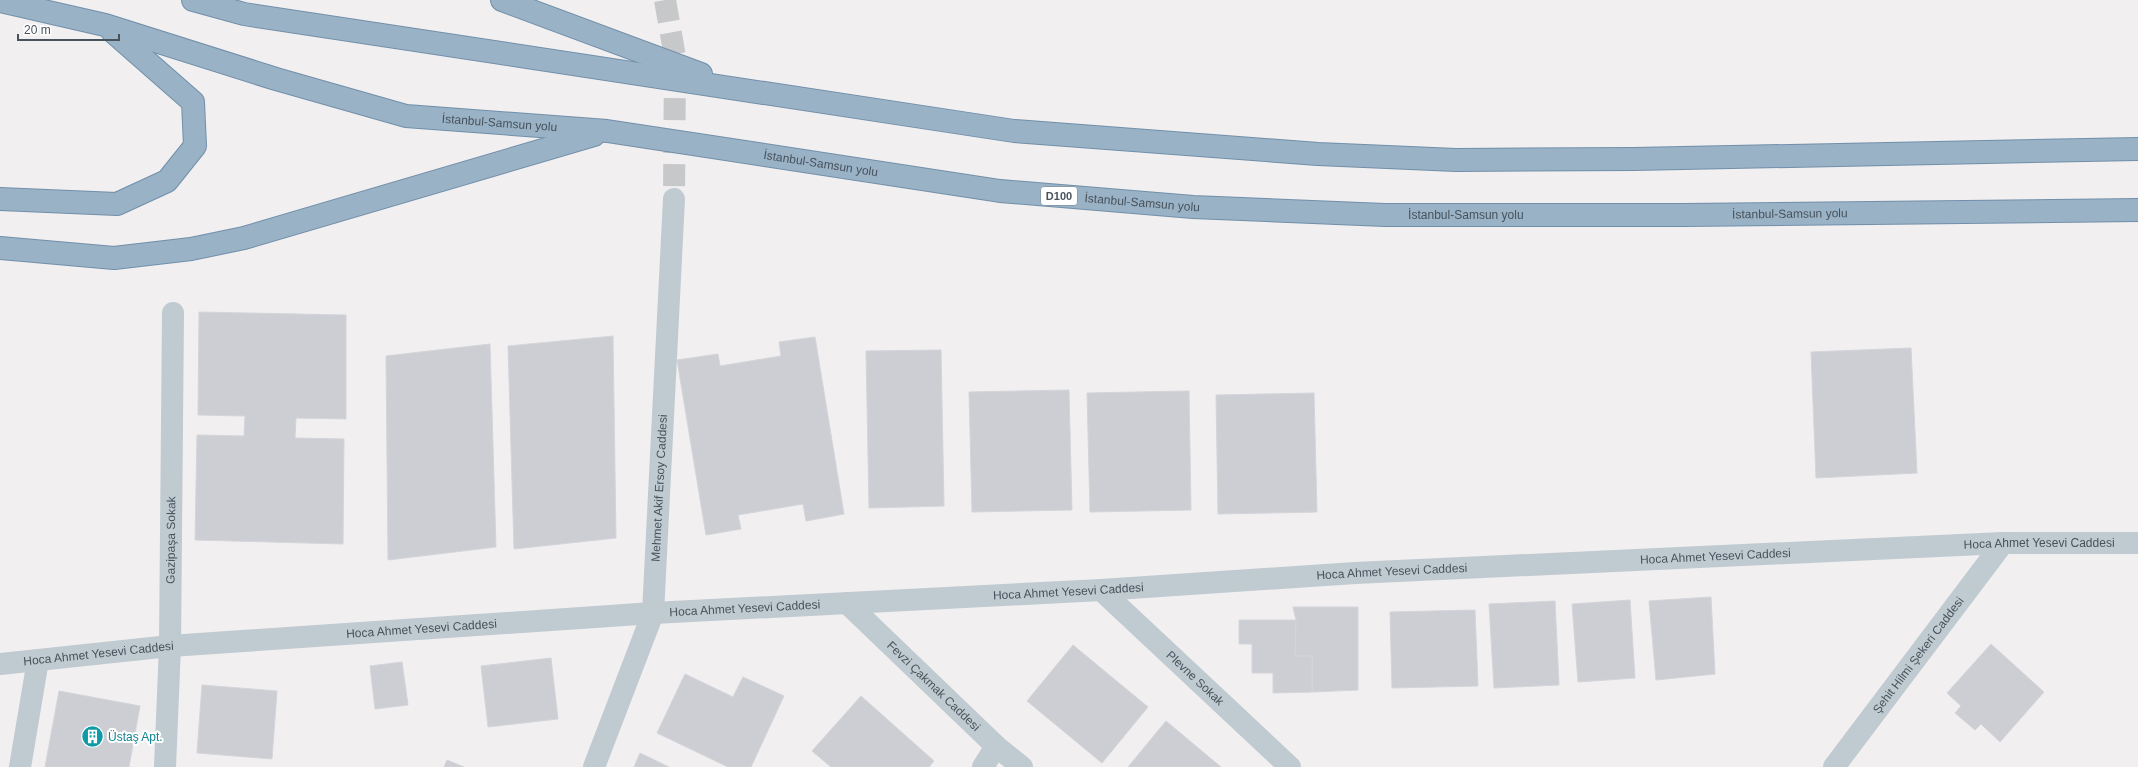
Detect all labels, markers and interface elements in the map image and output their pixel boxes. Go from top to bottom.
scale bar [18,16,119,42]
text: 20 m [24,23,51,37]
street label: İstanbul-Samsun yolu [441,112,558,134]
street label: İstanbul-Samsun yolu [763,148,879,179]
road number: D100 [1041,187,1077,205]
street label: İstanbul-Samsun yolu [1084,191,1200,214]
street label: İstanbul-Samsun yolu [1732,206,1848,221]
street label: İstanbul-Samsun yolu [1408,208,1524,222]
street label: Mehmet Akif Ersoy Caddesi [649,414,670,562]
street label: Gazipaşa Sokak [164,495,178,584]
street label: Hoca Ahmet Yesevi Caddesi [1963,536,2115,552]
street label: Hoca Ahmet Yesevi Caddesi [1640,546,1791,567]
street label: Hoca Ahmet Yesevi Caddesi [1316,561,1467,583]
street label: Hoca Ahmet Yesevi Caddesi [993,580,1144,603]
street label: Şehit Hilmi Şekeri Caddesi [1870,594,1967,716]
street label: Hoca Ahmet Yesevi Caddesi [669,597,821,619]
street label: Hoca Ahmet Yesevi Caddesi [346,617,497,641]
street label: Fevzi Çakmak Caddesi [884,638,983,734]
street label: Hoca Ahmet Yesevi Caddesi [23,639,174,668]
street label: Plevne Sokak [1164,648,1227,709]
building icon: Üstaş Apt. [80,724,106,750]
place label: Üstaş Apt. [108,730,163,744]

